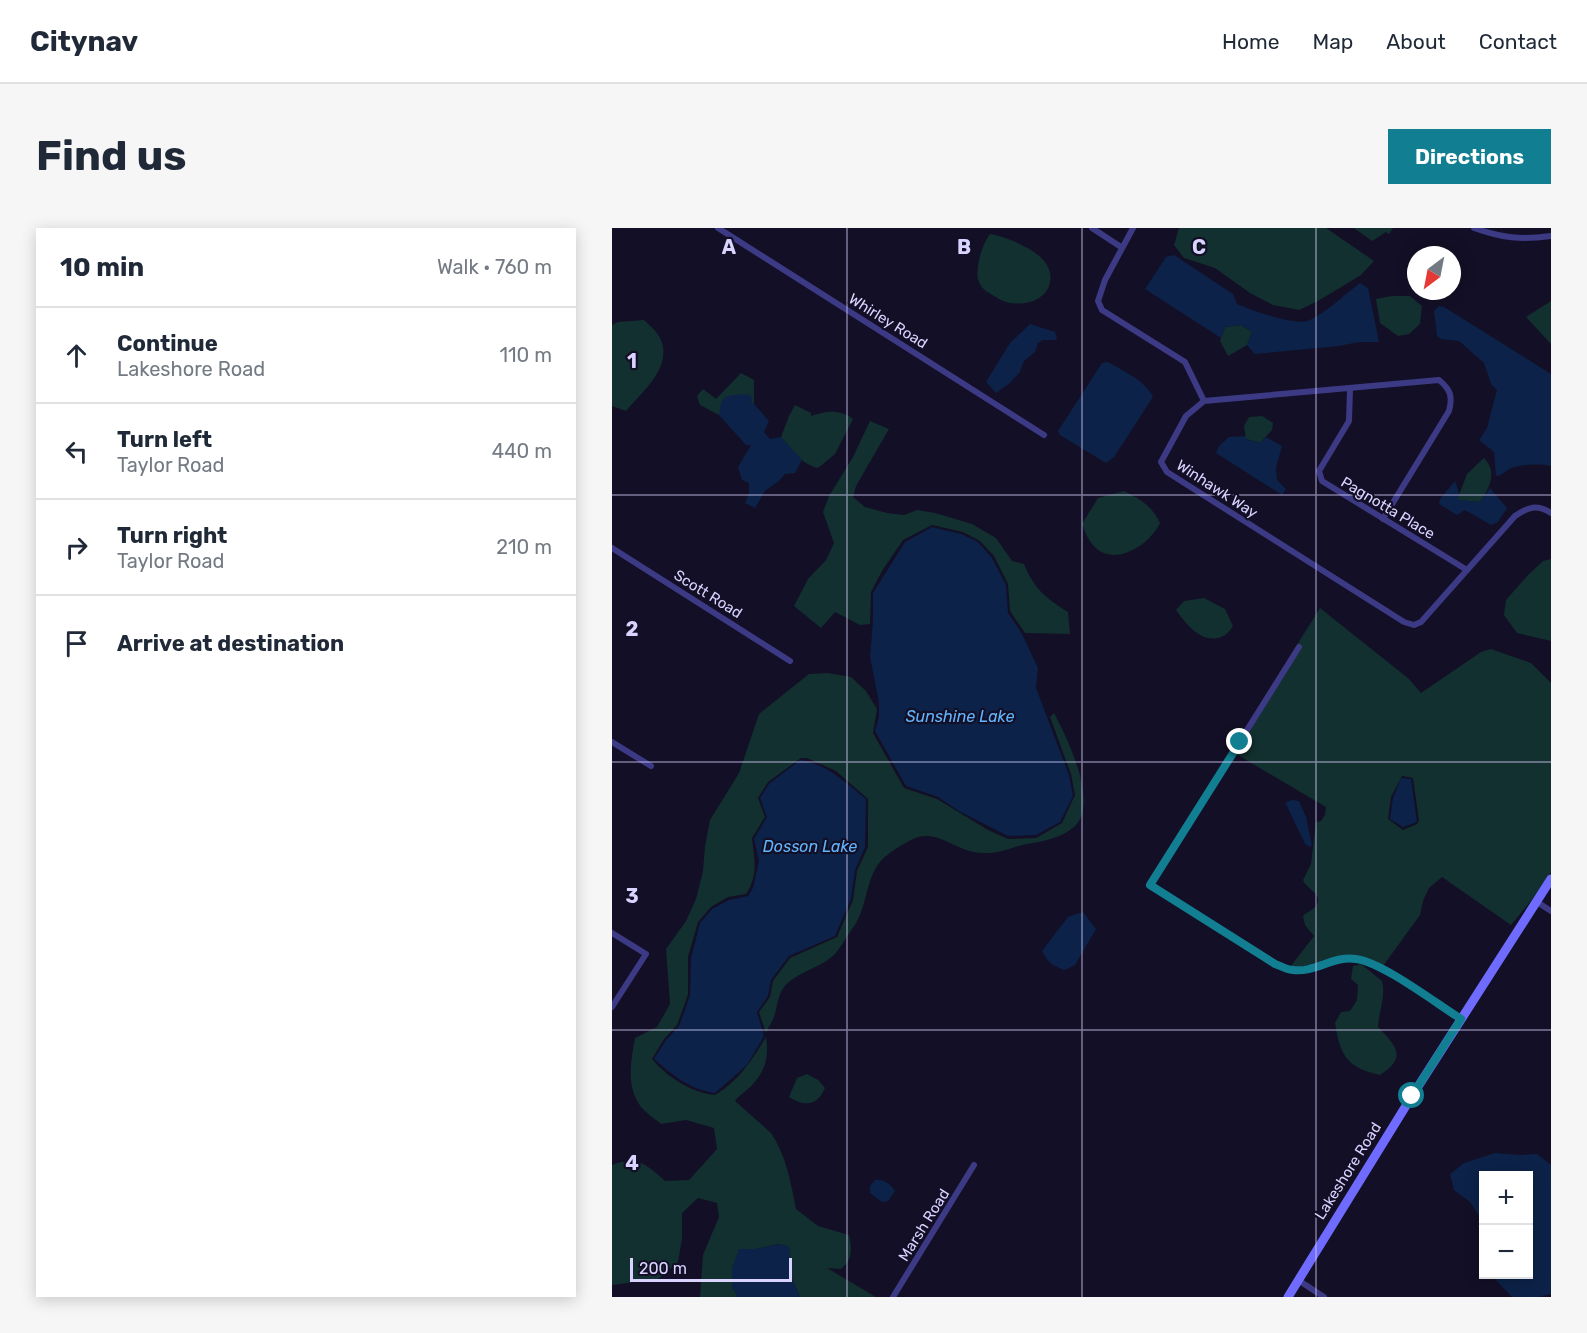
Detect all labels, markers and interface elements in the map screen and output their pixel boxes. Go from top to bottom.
text: Citynav [30,25,138,58]
text: Home [1222,29,1279,54]
text: Map [1312,29,1353,54]
text: About [1386,29,1446,54]
text: Contact [1479,29,1557,54]
button: Directions [1388,129,1551,184]
text: Find us [36,131,187,181]
text: A [722,235,737,259]
text: B [957,235,971,259]
text: C [1192,235,1206,259]
north arrow [1407,246,1461,300]
text: 10 min [60,252,144,283]
text: Walk · 760 m [437,255,552,279]
street label: Whirley Road [845,290,931,352]
text: Continue [117,330,218,357]
icon: ahead [60,339,93,372]
text: 110 m [500,343,552,367]
text: 1 [627,349,637,373]
text: Lakeshore Road [117,357,265,381]
text: Turn left [117,426,212,453]
icon: left [60,435,93,468]
text: 440 m [492,439,552,463]
text: Taylor Road [117,453,224,477]
street label: Winhawk Way [1173,456,1261,522]
street label: Pagnotta Place [1338,473,1438,543]
text: Turn right [117,522,227,549]
icon: right [60,531,93,564]
text: 210 m [496,535,552,559]
text: Taylor Road [117,549,224,573]
street label: Scott Road [671,566,745,622]
text: 2 [626,617,639,641]
icon: arrive [60,627,93,660]
text: Arrive at destination [117,630,344,657]
water label: Sunshine Lake [906,707,1014,726]
route end [1226,728,1252,754]
water label: Dosson Lake [763,837,857,856]
text: 3 [625,884,639,908]
route start [1398,1082,1424,1108]
street label: Lakeshore Road [1311,1119,1385,1223]
text: 4 [625,1151,639,1175]
map controls [1479,1171,1533,1279]
button: + [1479,1171,1533,1225]
street label: Marsh Road [895,1186,953,1264]
button: − [1479,1225,1533,1279]
scale bar [630,1255,792,1282]
text: 200 m [639,1259,687,1278]

